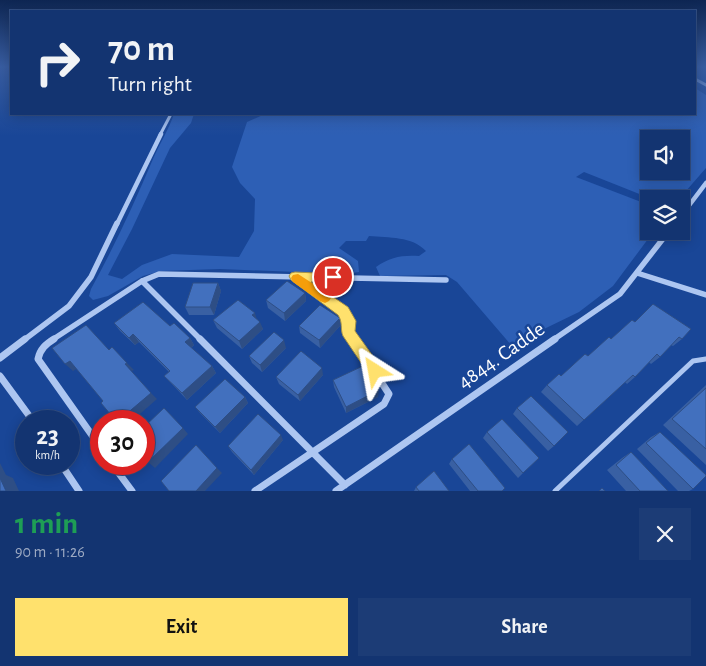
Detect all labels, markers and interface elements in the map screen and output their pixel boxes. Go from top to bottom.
icon: right [25,30,90,95]
text: 70 m [108,32,175,67]
text: Turn right [108,73,192,95]
map controls [640,130,690,240]
button: sound [640,130,690,180]
button: layers [640,190,690,240]
pin [312,256,354,298]
icon: arrive [319,263,347,291]
street label: 4844. Cadde [454,318,549,393]
position arrow [348,344,400,396]
speed limit sign: 30 [90,410,155,475]
text: 23 [36,424,59,449]
text: km/h [35,449,60,461]
button: close [639,508,691,560]
text: 1 min [15,509,78,539]
text: 90 m · 11:26 [15,544,85,560]
button: Exit [15,598,348,656]
button: Share [358,598,691,656]

